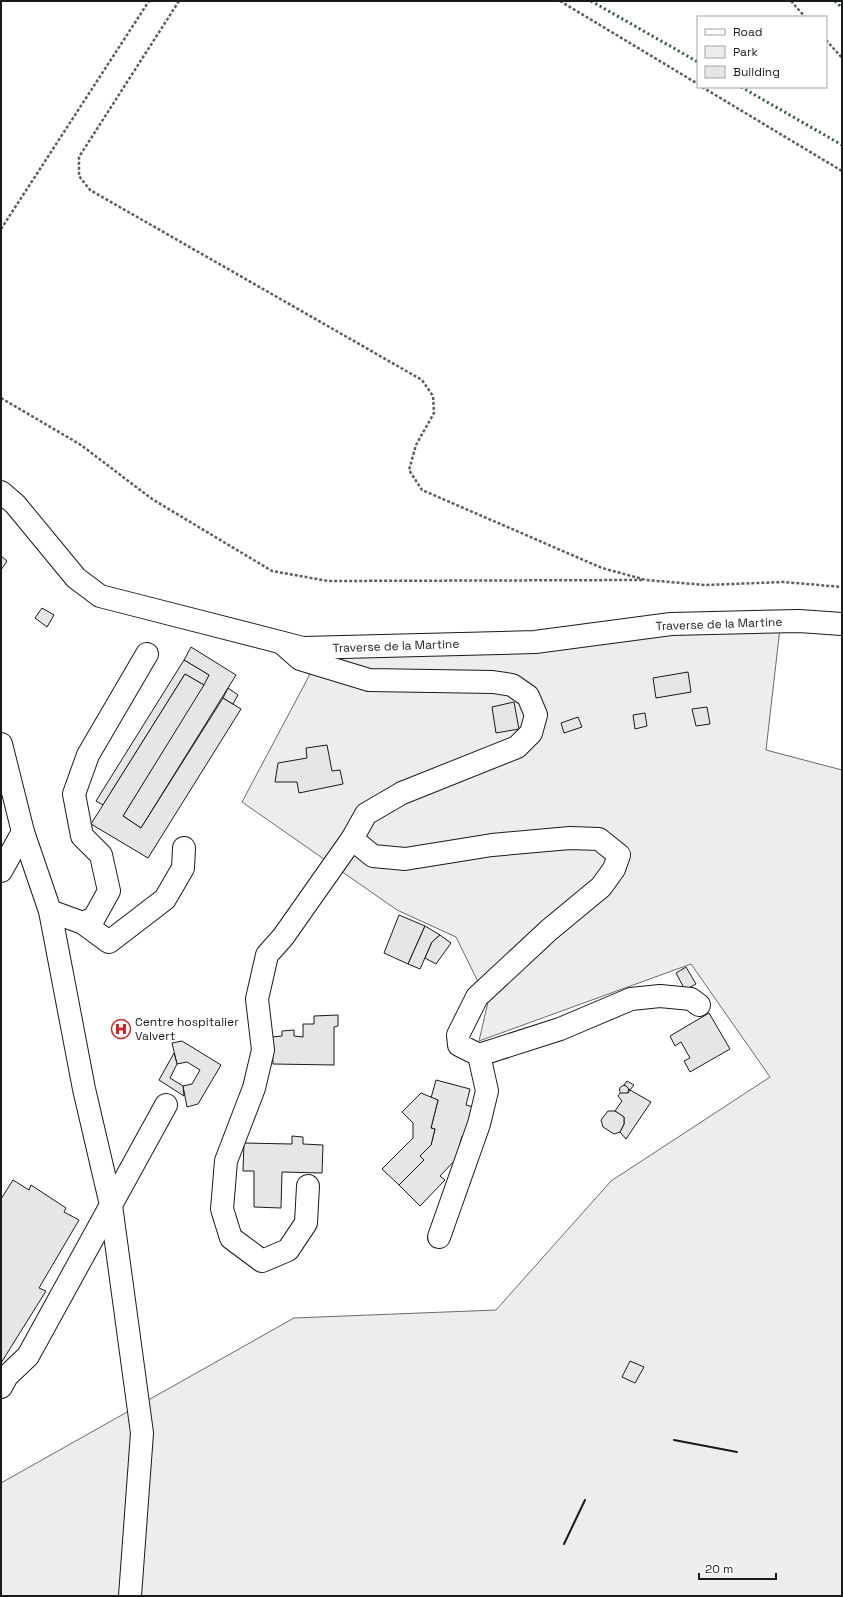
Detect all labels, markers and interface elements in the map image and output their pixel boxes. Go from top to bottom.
legend [697,16,827,88]
text: Road [733,24,762,40]
text: Park [733,44,758,60]
text: Building [733,64,780,80]
street label: Traverse de la Martine [655,614,783,634]
street label: Traverse de la Martine [332,636,460,656]
place label: Centre hospitalier Valvert [135,1014,239,1044]
hospital icon: Centre hospitalier Valvert [110,1018,132,1040]
scale bar [699,1555,776,1581]
text: 20 m [705,1561,733,1577]

